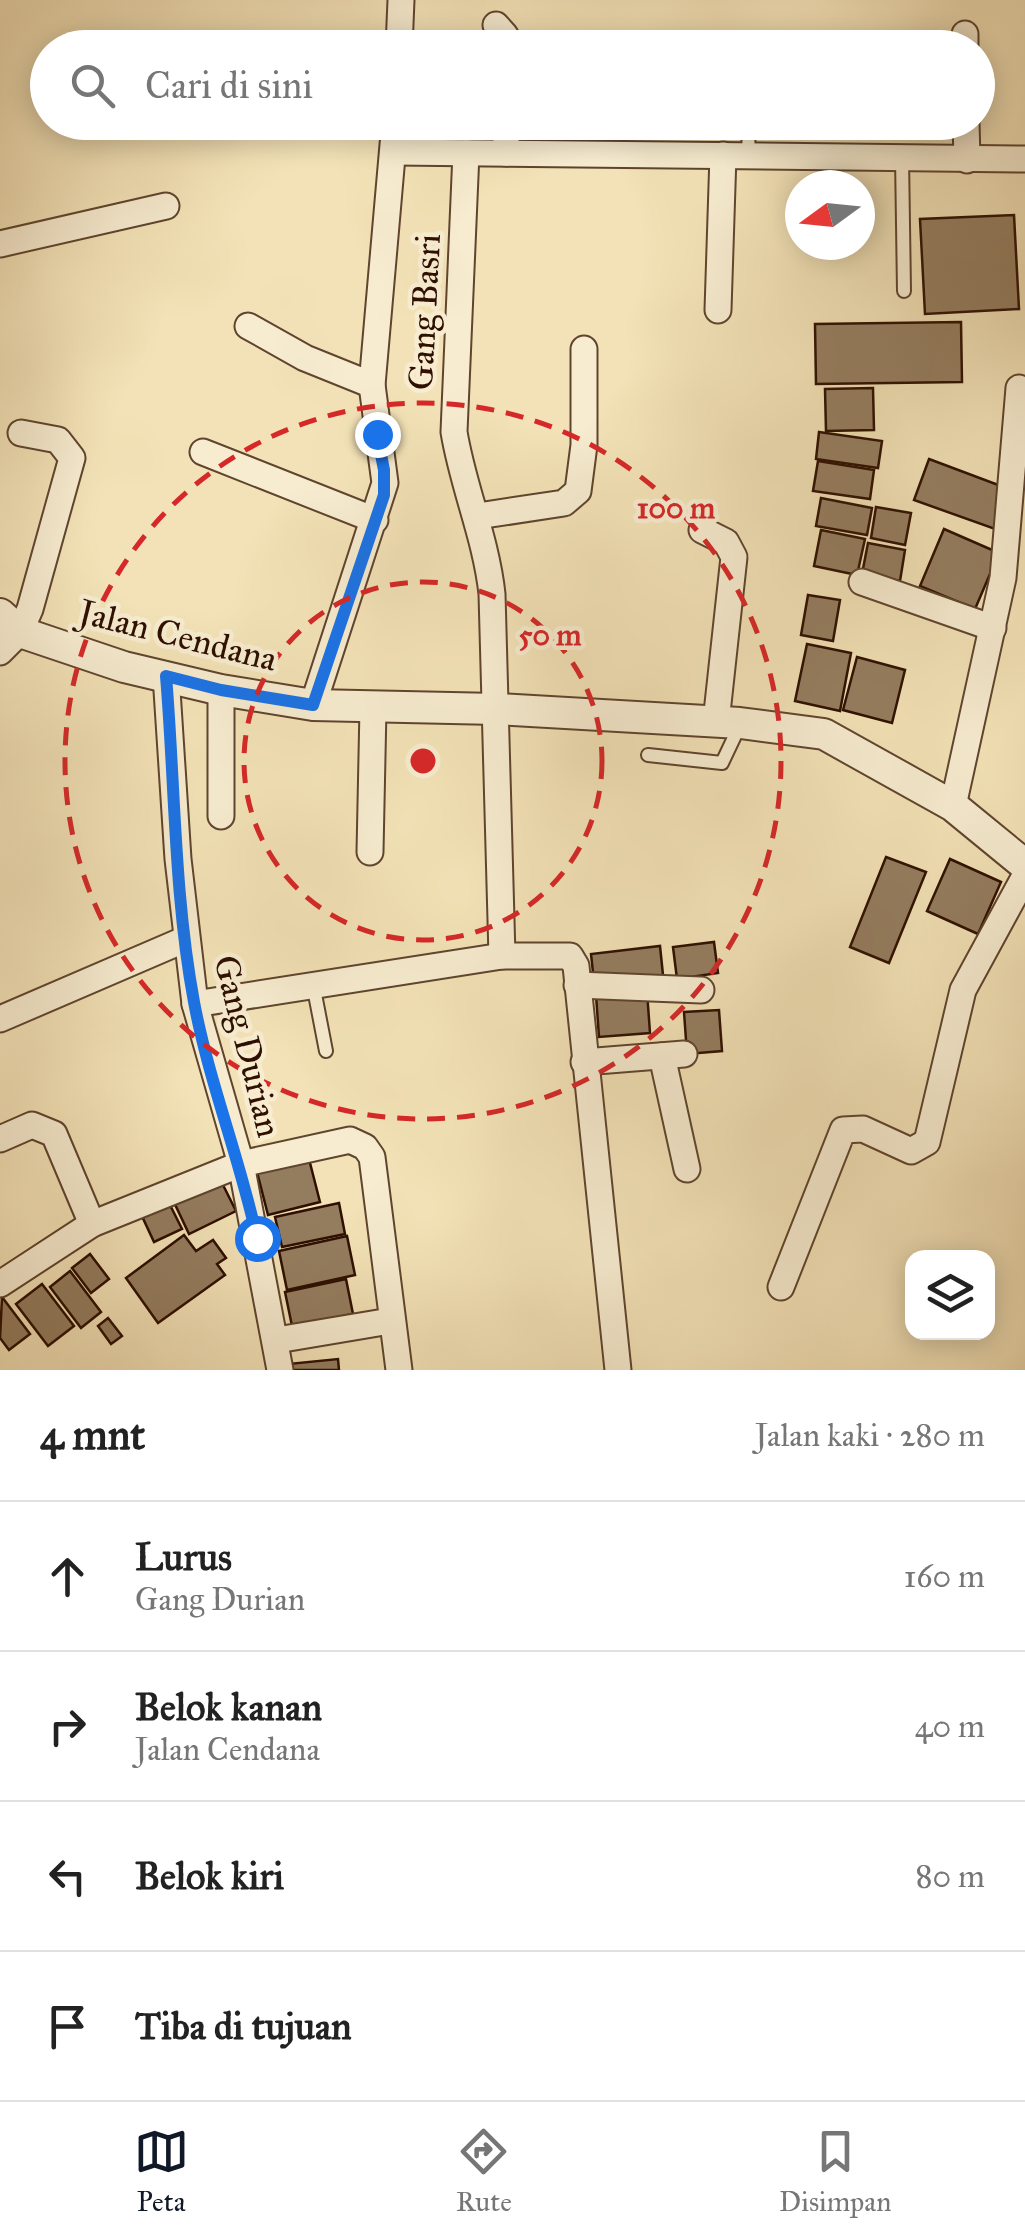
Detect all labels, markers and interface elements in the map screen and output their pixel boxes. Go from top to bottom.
search box [30,30,995,140]
icon: search [65,58,120,113]
text: Cari di sini [145,62,313,108]
north arrow [785,170,875,260]
street label: Gang Basri [399,232,450,391]
route end [355,412,401,458]
text: 100 m [637,490,716,526]
street label: Jalan Cendana [71,589,281,681]
text: 50 m [518,617,582,653]
centre of rings [405,743,441,779]
street label: Gang Durian [204,951,291,1142]
route start [235,1216,281,1262]
map controls [905,1250,995,1340]
button: layers [905,1250,995,1340]
text: 4 mnt [40,1409,145,1461]
text: Jalan kaki · 280 m [755,1416,985,1455]
text: Lurus [135,1534,232,1580]
icon: ahead [40,1549,95,1604]
text: 160 m [904,1557,985,1596]
text: Gang Durian [135,1580,305,1619]
text: Belok kanan [135,1684,322,1730]
icon: right [40,1699,95,1754]
text: 40 m [915,1707,985,1746]
text: Jalan Cendana [135,1730,320,1769]
icon: left [40,1849,95,1904]
text: Belok kiri [135,1853,284,1899]
text: 80 m [916,1857,985,1896]
icon: arrive [40,1999,95,2054]
text: Tiba di tujuan [135,2003,352,2049]
tab: Peta [134,2124,189,2219]
tab: Rute [456,2124,512,2219]
tab: Disimpan [779,2124,891,2219]

